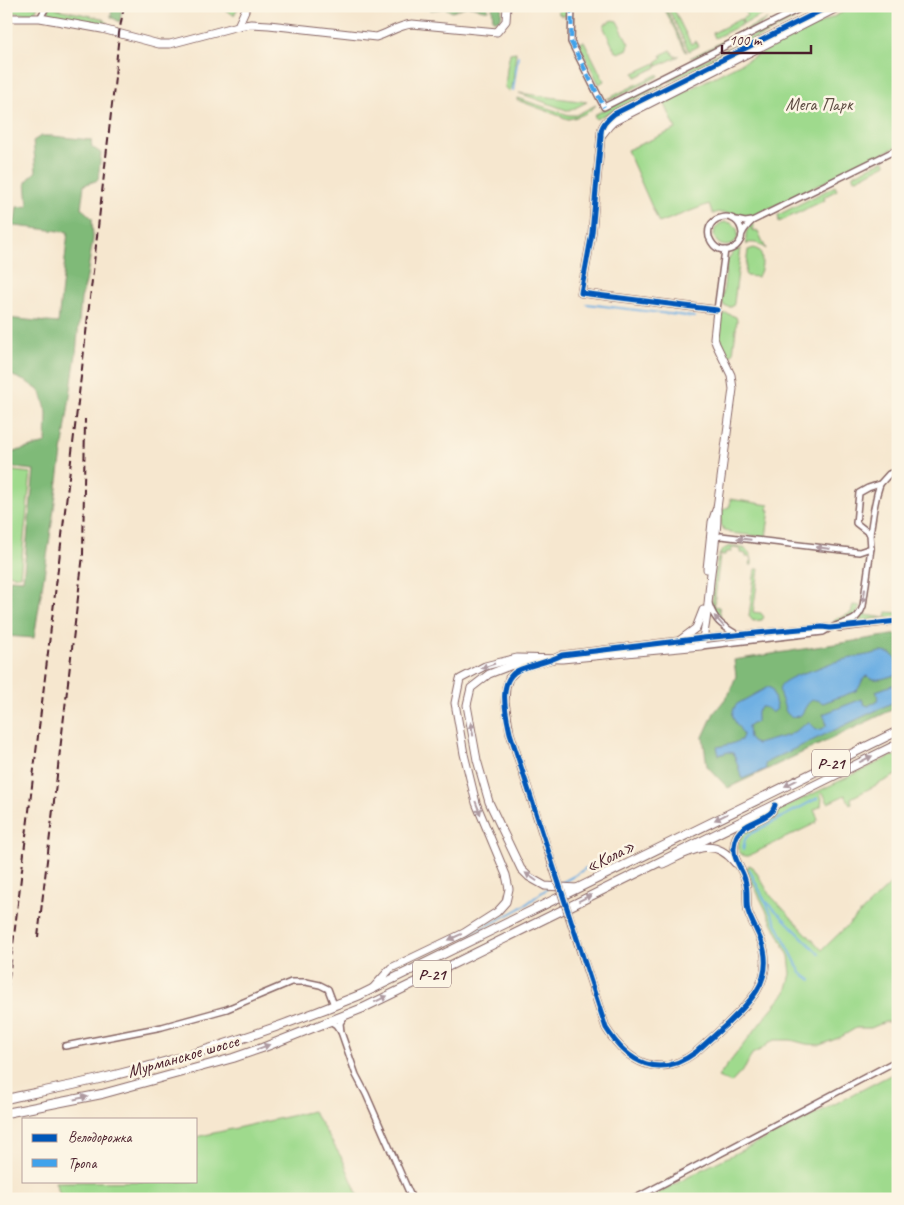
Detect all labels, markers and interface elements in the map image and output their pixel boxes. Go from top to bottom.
scale bar [722,22,810,54]
text: 100 m [729,31,763,50]
park label: Мега Парк [786,93,854,115]
one-way arrow [736,535,752,543]
one-way arrow [815,544,831,552]
one-way arrow [860,589,868,605]
one-way arrow [713,615,725,627]
one-way arrow [480,663,495,670]
one-way arrow [467,721,475,737]
road number: Р-21 [812,750,850,776]
one-way arrow [859,755,873,763]
one-way arrow [784,779,798,787]
one-way arrow [474,801,482,816]
one-way arrow [714,813,729,821]
street label: «Кола» [582,835,638,877]
one-way arrow [524,872,538,882]
one-way arrow [578,894,593,902]
one-way arrow [448,933,462,941]
road number: Р-21 [413,961,451,988]
one-way arrow [374,995,388,1003]
street label: Мурманское шоссе [125,1029,242,1082]
one-way arrow [256,1043,271,1051]
one-way arrow [74,1094,89,1102]
legend [22,1118,198,1182]
text: Велодорожка [68,1128,132,1147]
text: Тропа [68,1154,97,1173]

